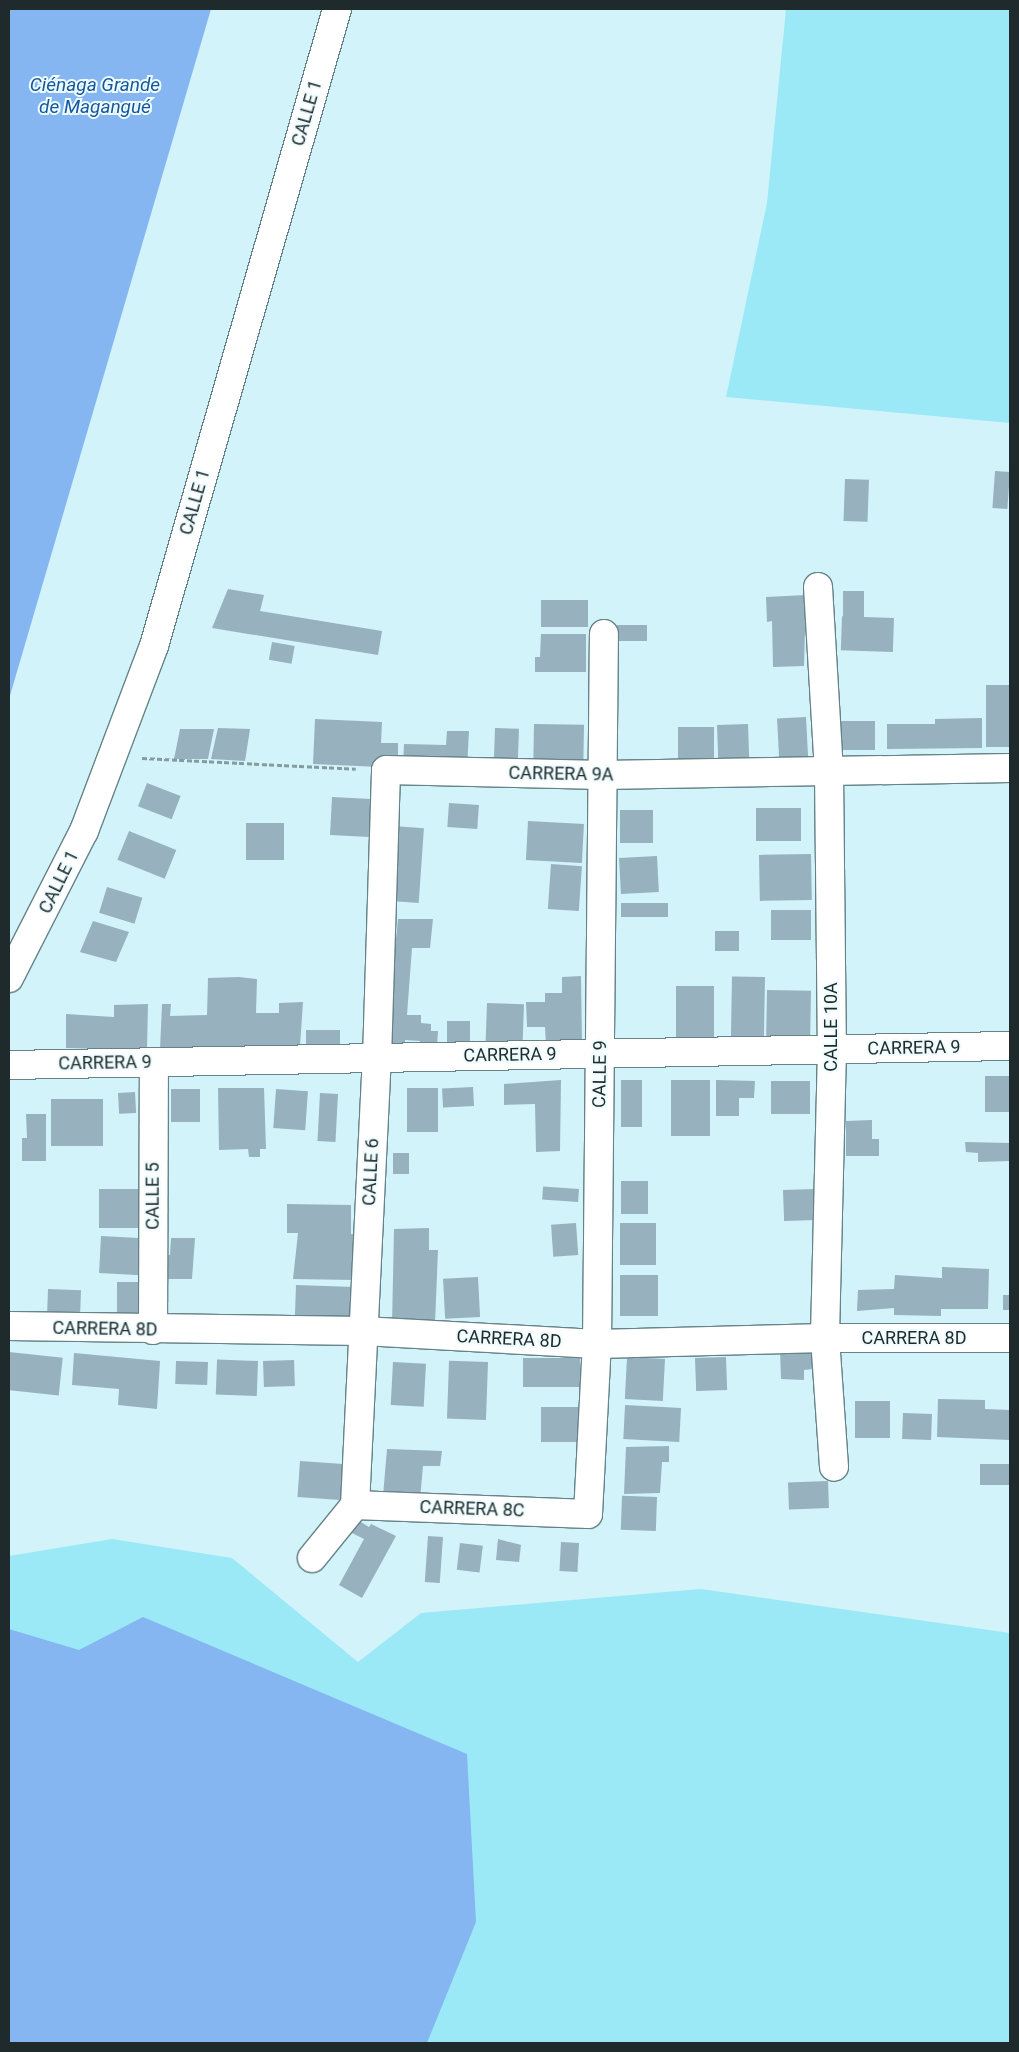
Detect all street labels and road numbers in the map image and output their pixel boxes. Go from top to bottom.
street label: CALLE 1 [287,78,327,148]
street label: CALLE 1 [175,467,215,537]
street label: CARRERA 9A [508,762,614,786]
street label: CALLE 1 [34,847,84,917]
street label: CALLE 10A [820,982,842,1072]
street label: CARRERA 9 [867,1036,961,1060]
street label: CALLE 9 [589,1040,611,1108]
street label: CARRERA 9 [463,1043,557,1067]
street label: CARRERA 9 [58,1051,152,1075]
street label: CALLE 6 [358,1138,384,1206]
street label: CALLE 5 [142,1162,164,1230]
street label: CARRERA 8D [52,1317,158,1341]
street label: CARRERA 8D [456,1325,562,1353]
street label: CARRERA 8D [861,1327,967,1349]
street label: CARRERA 8C [419,1496,525,1522]

